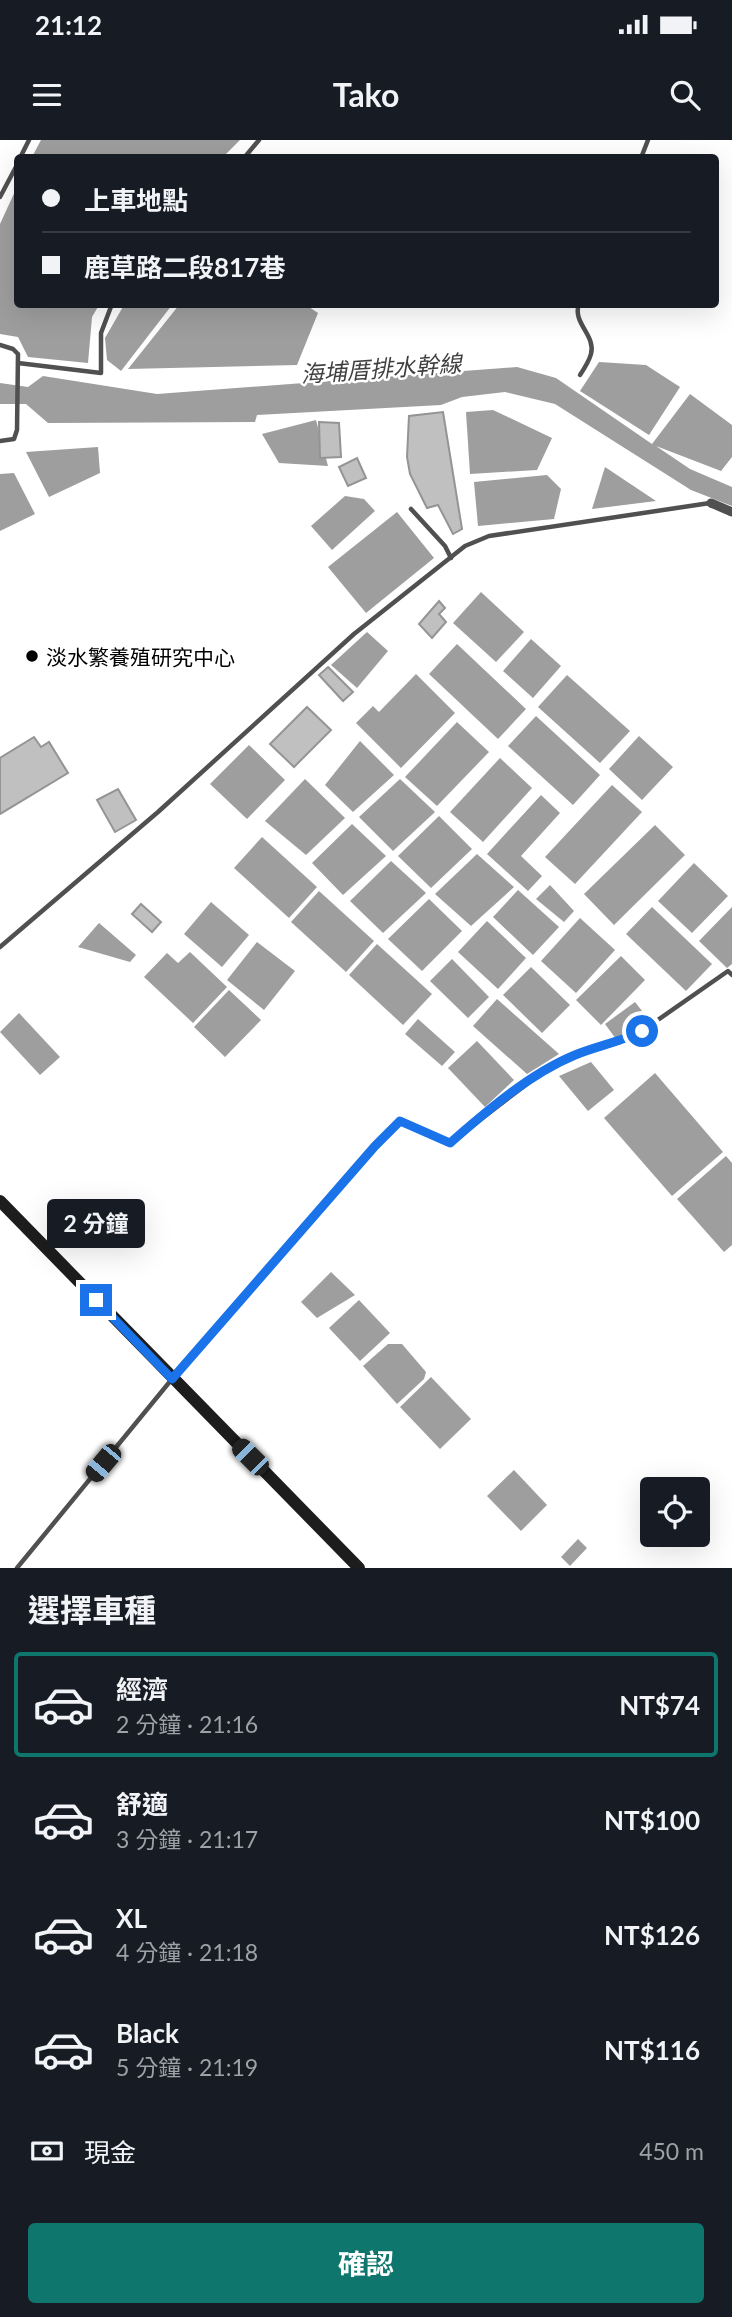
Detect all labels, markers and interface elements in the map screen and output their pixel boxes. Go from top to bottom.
text: 21:12 [35,9,102,41]
text: Tako [333,75,399,114]
icon: menu [28,76,66,114]
icon: search [666,76,704,114]
text: 上車地點 [84,184,188,216]
text: 鹿草路二段817巷 [84,251,285,283]
water label: 海埔厝排水幹線 [300,348,465,388]
place label: 淡水繁養殖研究中心 [46,644,235,669]
marker: 淡水繁養殖研究中心 [24,648,40,664]
route start [626,1015,658,1047]
callout: 2 分鐘 [47,1198,145,1248]
text: 2 分鐘 [64,1209,128,1237]
route end [80,1284,112,1316]
car [228,1435,273,1479]
car [82,1440,125,1486]
map controls [640,1477,710,1547]
button: locate [640,1477,710,1547]
text: 選擇車種 [28,1590,156,1629]
icon: car [32,1673,95,1736]
text: 經濟 [116,1673,168,1705]
text: NT$74 [619,1689,700,1721]
text: 2 分鐘 · 21:16 [116,1710,258,1738]
icon: car [32,1788,95,1851]
text: 舒適 [116,1788,168,1820]
text: NT$100 [604,1804,700,1836]
text: 3 分鐘 · 21:17 [116,1825,258,1853]
text: XL [116,1902,147,1934]
icon: car [32,1903,95,1966]
text: NT$126 [604,1919,700,1951]
text: 4 分鐘 · 21:18 [116,1938,258,1966]
text: Black [116,2017,179,2049]
icon: car [32,2018,95,2081]
text: NT$116 [604,2034,700,2066]
text: 5 分鐘 · 21:19 [116,2053,258,2081]
icon: cash [28,2132,66,2170]
text: 現金 [84,2136,136,2168]
text: 450 m [639,2137,704,2165]
button: 確認 [28,2223,704,2303]

